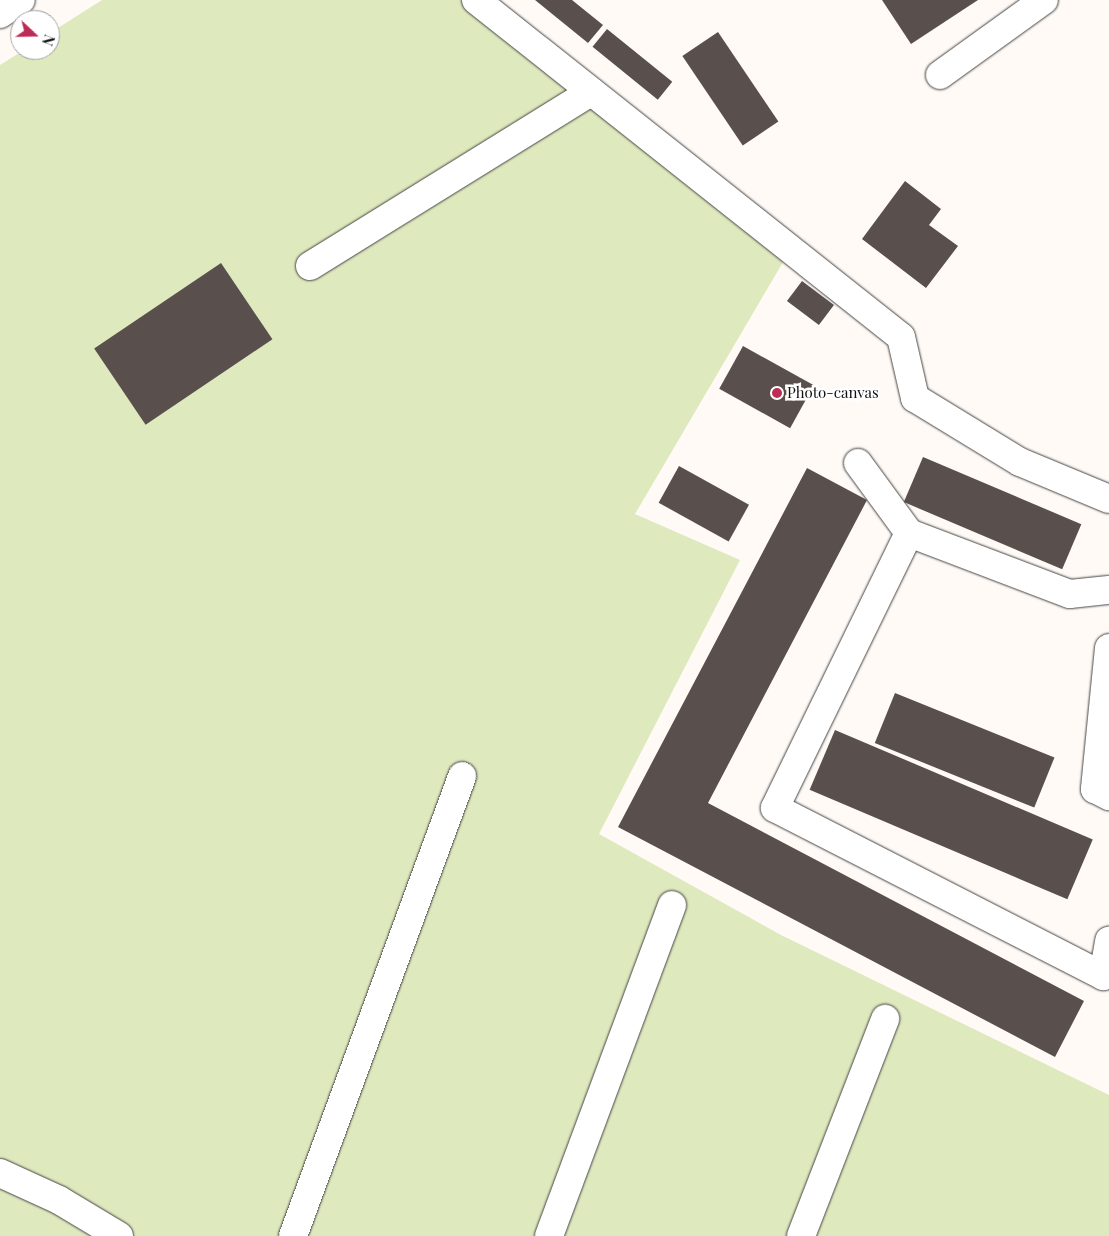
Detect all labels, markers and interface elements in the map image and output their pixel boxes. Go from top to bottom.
north arrow [10,10,60,60]
text: N [38,32,59,48]
place label: Photo-canvas [787,384,879,402]
marker: Photo-canvas [771,387,783,399]

